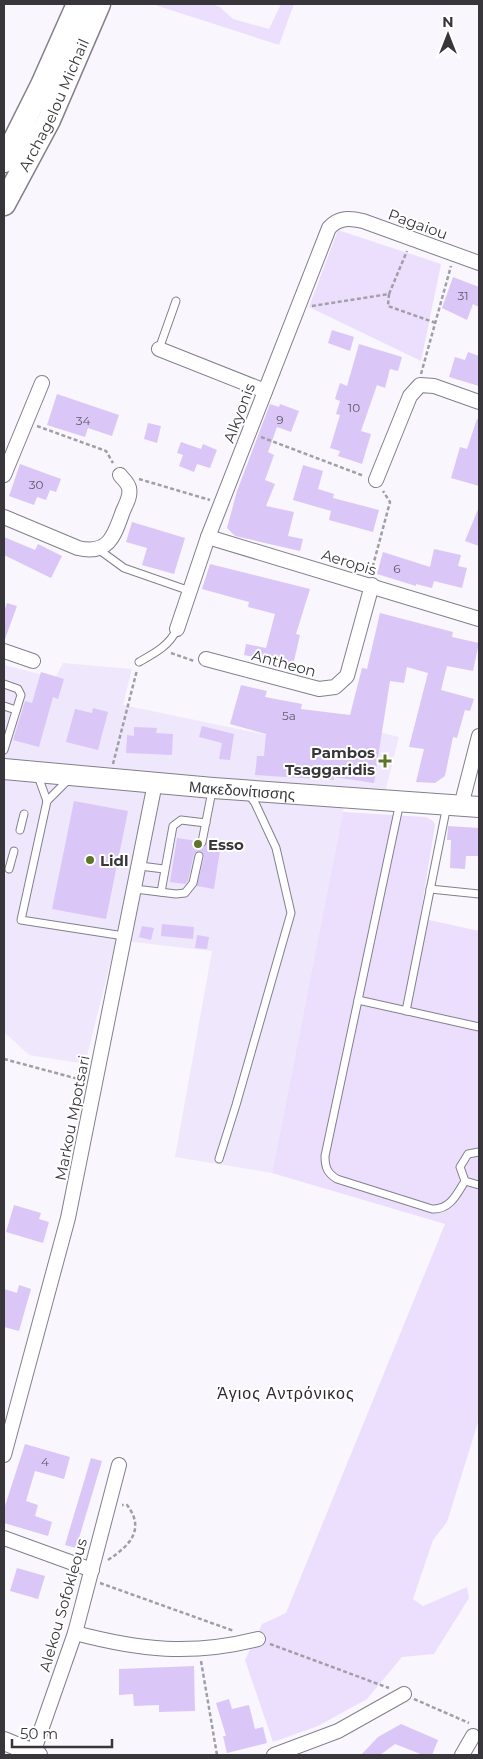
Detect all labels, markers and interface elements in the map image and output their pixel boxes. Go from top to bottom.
north arrow [423,10,473,60]
text: N [442,13,454,31]
street label: Archagelou Michail [14,35,93,174]
street label: Pagaiou [386,204,450,244]
house number: 31 [457,288,469,303]
street label: Alkyonis [219,381,259,445]
house number: 10 [348,400,360,415]
house number: 9 [276,412,284,427]
house number: 34 [76,413,90,428]
house number: 30 [29,477,43,492]
street label: Aeropis [319,545,379,579]
house number: 6 [393,561,401,576]
street label: Antheon [250,645,318,681]
house number: 5a [282,708,296,723]
place label: Pambos Tsaggaridis [285,743,375,779]
marker: Pambos Tsaggaridis [379,755,391,767]
street label: Μακεδονίτισσης [188,776,296,803]
place label: Esso [208,835,244,854]
marker: Esso [192,838,204,850]
place label: Lidl [100,851,128,870]
marker: Lidl [84,854,96,866]
street label: Markou Mpotsari [51,1054,93,1182]
district label: Άγιος Αντρόνικος [217,1384,355,1403]
house number: 4 [41,1454,49,1469]
street label: Alekou Sofokleous [35,1536,91,1674]
scale bar [12,1716,112,1748]
text: 50 m [20,1724,58,1743]

